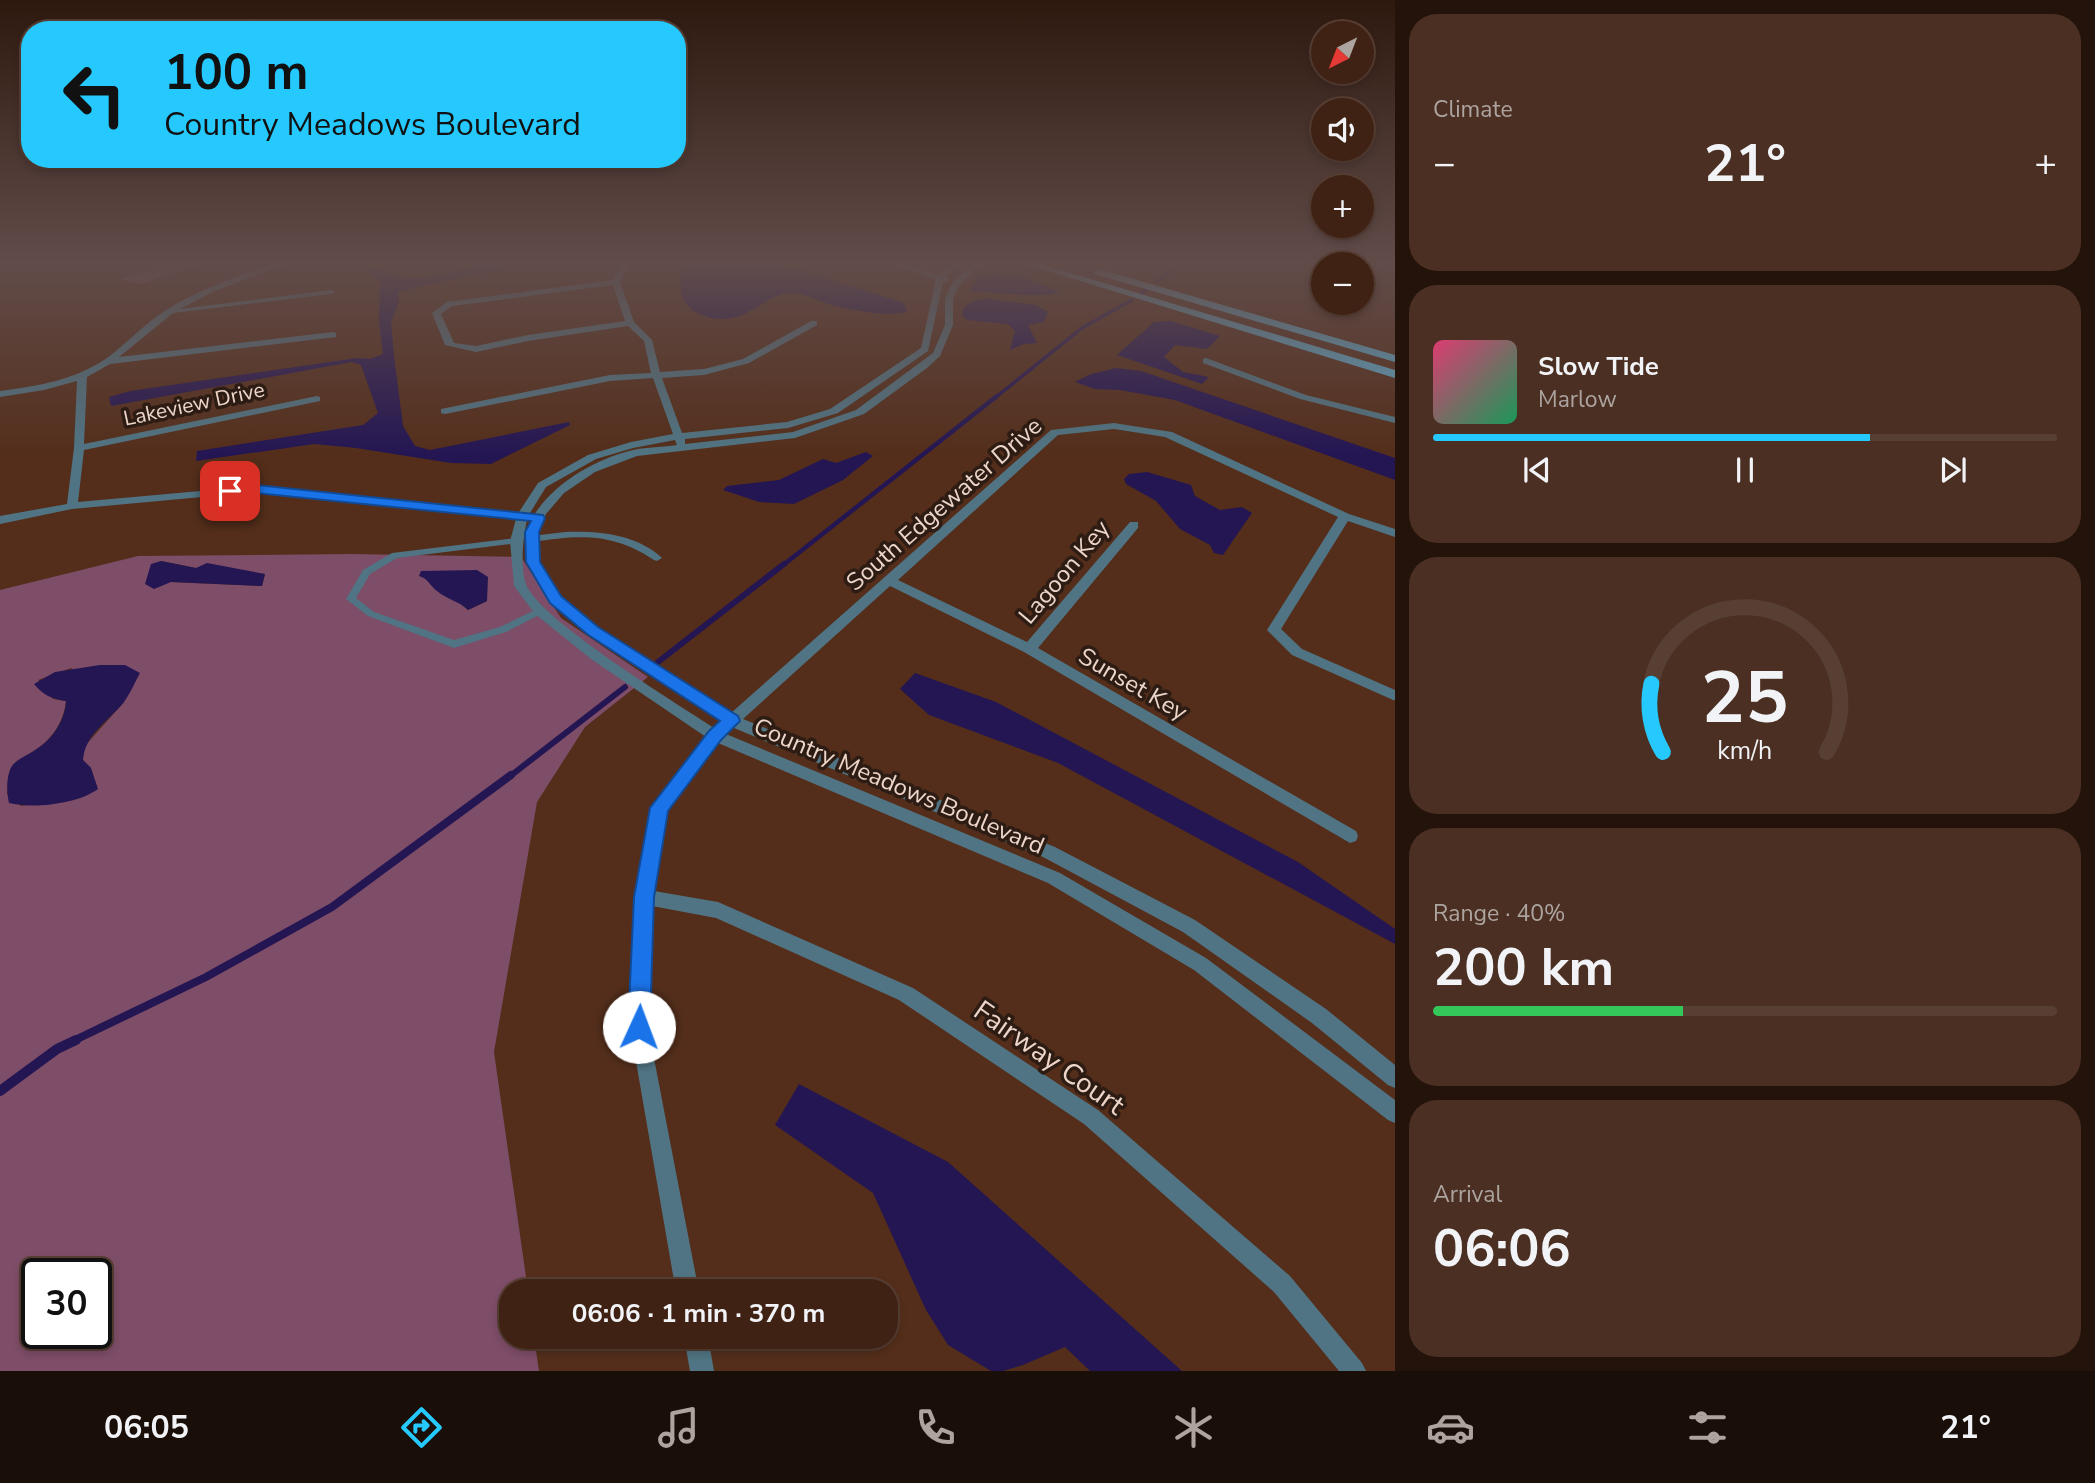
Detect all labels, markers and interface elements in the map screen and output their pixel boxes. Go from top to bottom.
north arrow [1311,21,1374,84]
map controls [1311,21,1374,315]
text: 100 m [164,39,308,106]
icon: left [49,49,140,140]
text: Climate [1433,94,1513,125]
button: sound [1311,98,1374,161]
text: Country Meadows Boulevard [164,103,581,146]
text: 21° [1704,128,1786,199]
text: − [1433,138,1456,189]
text: + [2034,138,2057,189]
button: + [1311,175,1374,238]
button: − [1311,252,1374,315]
text: Slow Tide [1538,349,1659,384]
street label: Lakeview Drive [121,375,267,433]
text: Marlow [1538,384,1617,415]
street label: South Edgewater Drive [839,410,1049,598]
icon: previous [1518,451,1556,489]
icon: pause [1726,451,1764,489]
icon: next [1934,451,1972,489]
pin [200,461,260,521]
icon: arrive [211,472,249,510]
street label: Lagoon Key [1011,513,1117,631]
street label: Sunset Key [1073,640,1194,728]
text: 25 [1701,648,1789,748]
street label: Country Meadows Boulevard [749,710,1049,862]
text: km/h [1717,733,1773,767]
text: Range · 40% [1433,898,1565,929]
text: 200 km [1433,932,1614,1003]
position arrow [602,990,676,1064]
street label: Fairway Court [966,992,1132,1124]
text: Arrival [1433,1179,1502,1210]
text: 06:06 [1433,1213,1571,1284]
speed limit sign: 30 [21,1258,112,1349]
text: 06:06 · 1 min · 370 m [572,1296,825,1331]
icon: directions [397,1403,446,1452]
icon: music [654,1403,703,1452]
icon: phone [911,1403,960,1452]
icon: climate [1169,1403,1218,1452]
icon: car [1426,1403,1475,1452]
icon: filters [1683,1403,1732,1452]
text: 06:05 [104,1406,189,1449]
text: 21° [1940,1406,1991,1449]

